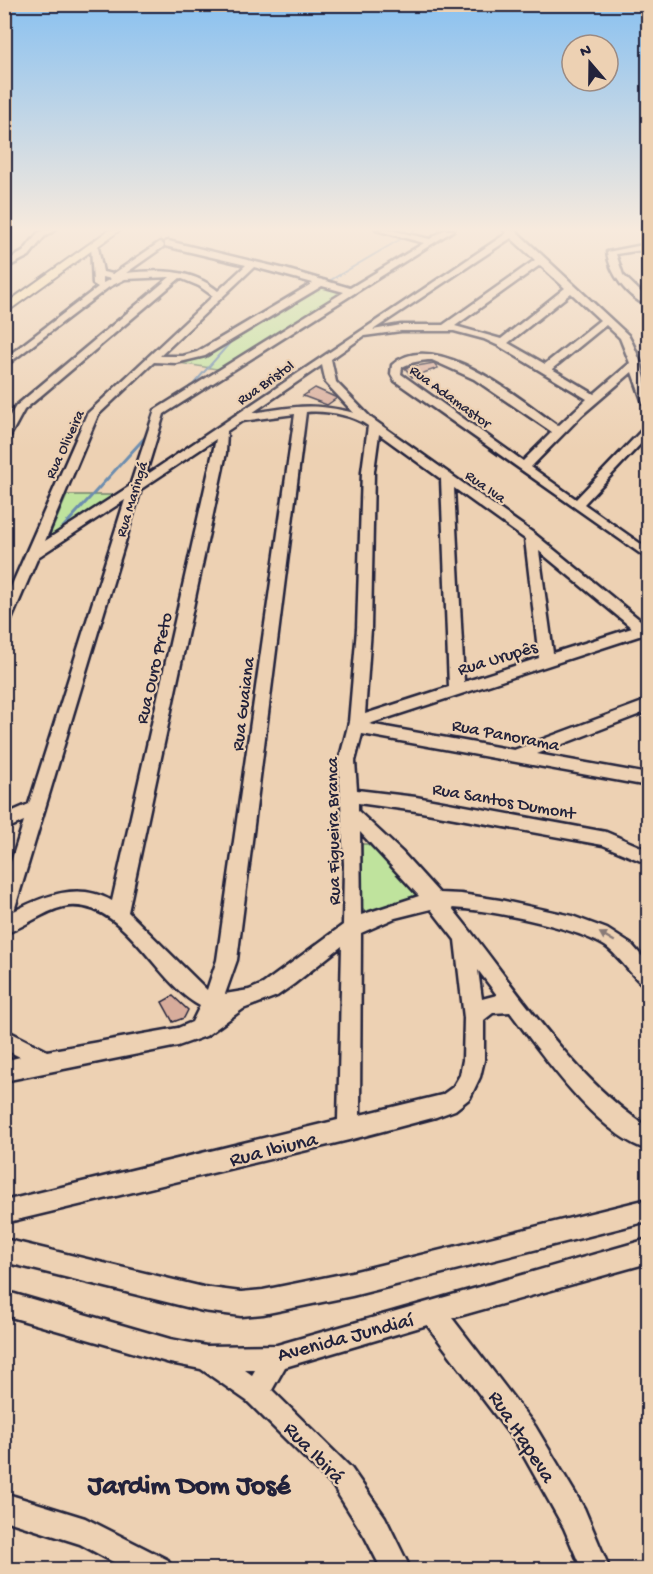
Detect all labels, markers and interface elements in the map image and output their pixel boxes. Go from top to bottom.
north arrow [560,33,620,93]
text: N [578,41,595,63]
street label: Rua Bristol [234,357,298,410]
street label: Rua Adamastor [406,362,495,434]
street label: Rua Oliveira [42,407,90,482]
street label: Rua Maringá [113,459,153,540]
street label: Rua Iva [461,467,509,508]
street label: Rua Ouro Preto [132,611,178,726]
street label: Rua Urupês [455,637,541,681]
street label: Rua Guaiana [228,655,261,752]
street label: Rua Panorama [450,716,562,757]
street label: Rua Figueira Branca [323,756,346,905]
street label: Rua Santos Dumont [430,780,578,826]
one-way arrow [599,932,615,943]
street label: Rua Ibiuna [227,1128,322,1174]
street label: Avenida Jundiaí [275,1309,417,1370]
street label: Rua Itapeva [481,1387,560,1490]
street label: Rua Ibirá [277,1418,349,1492]
district label: Jardim Dom José [87,1471,292,1504]

